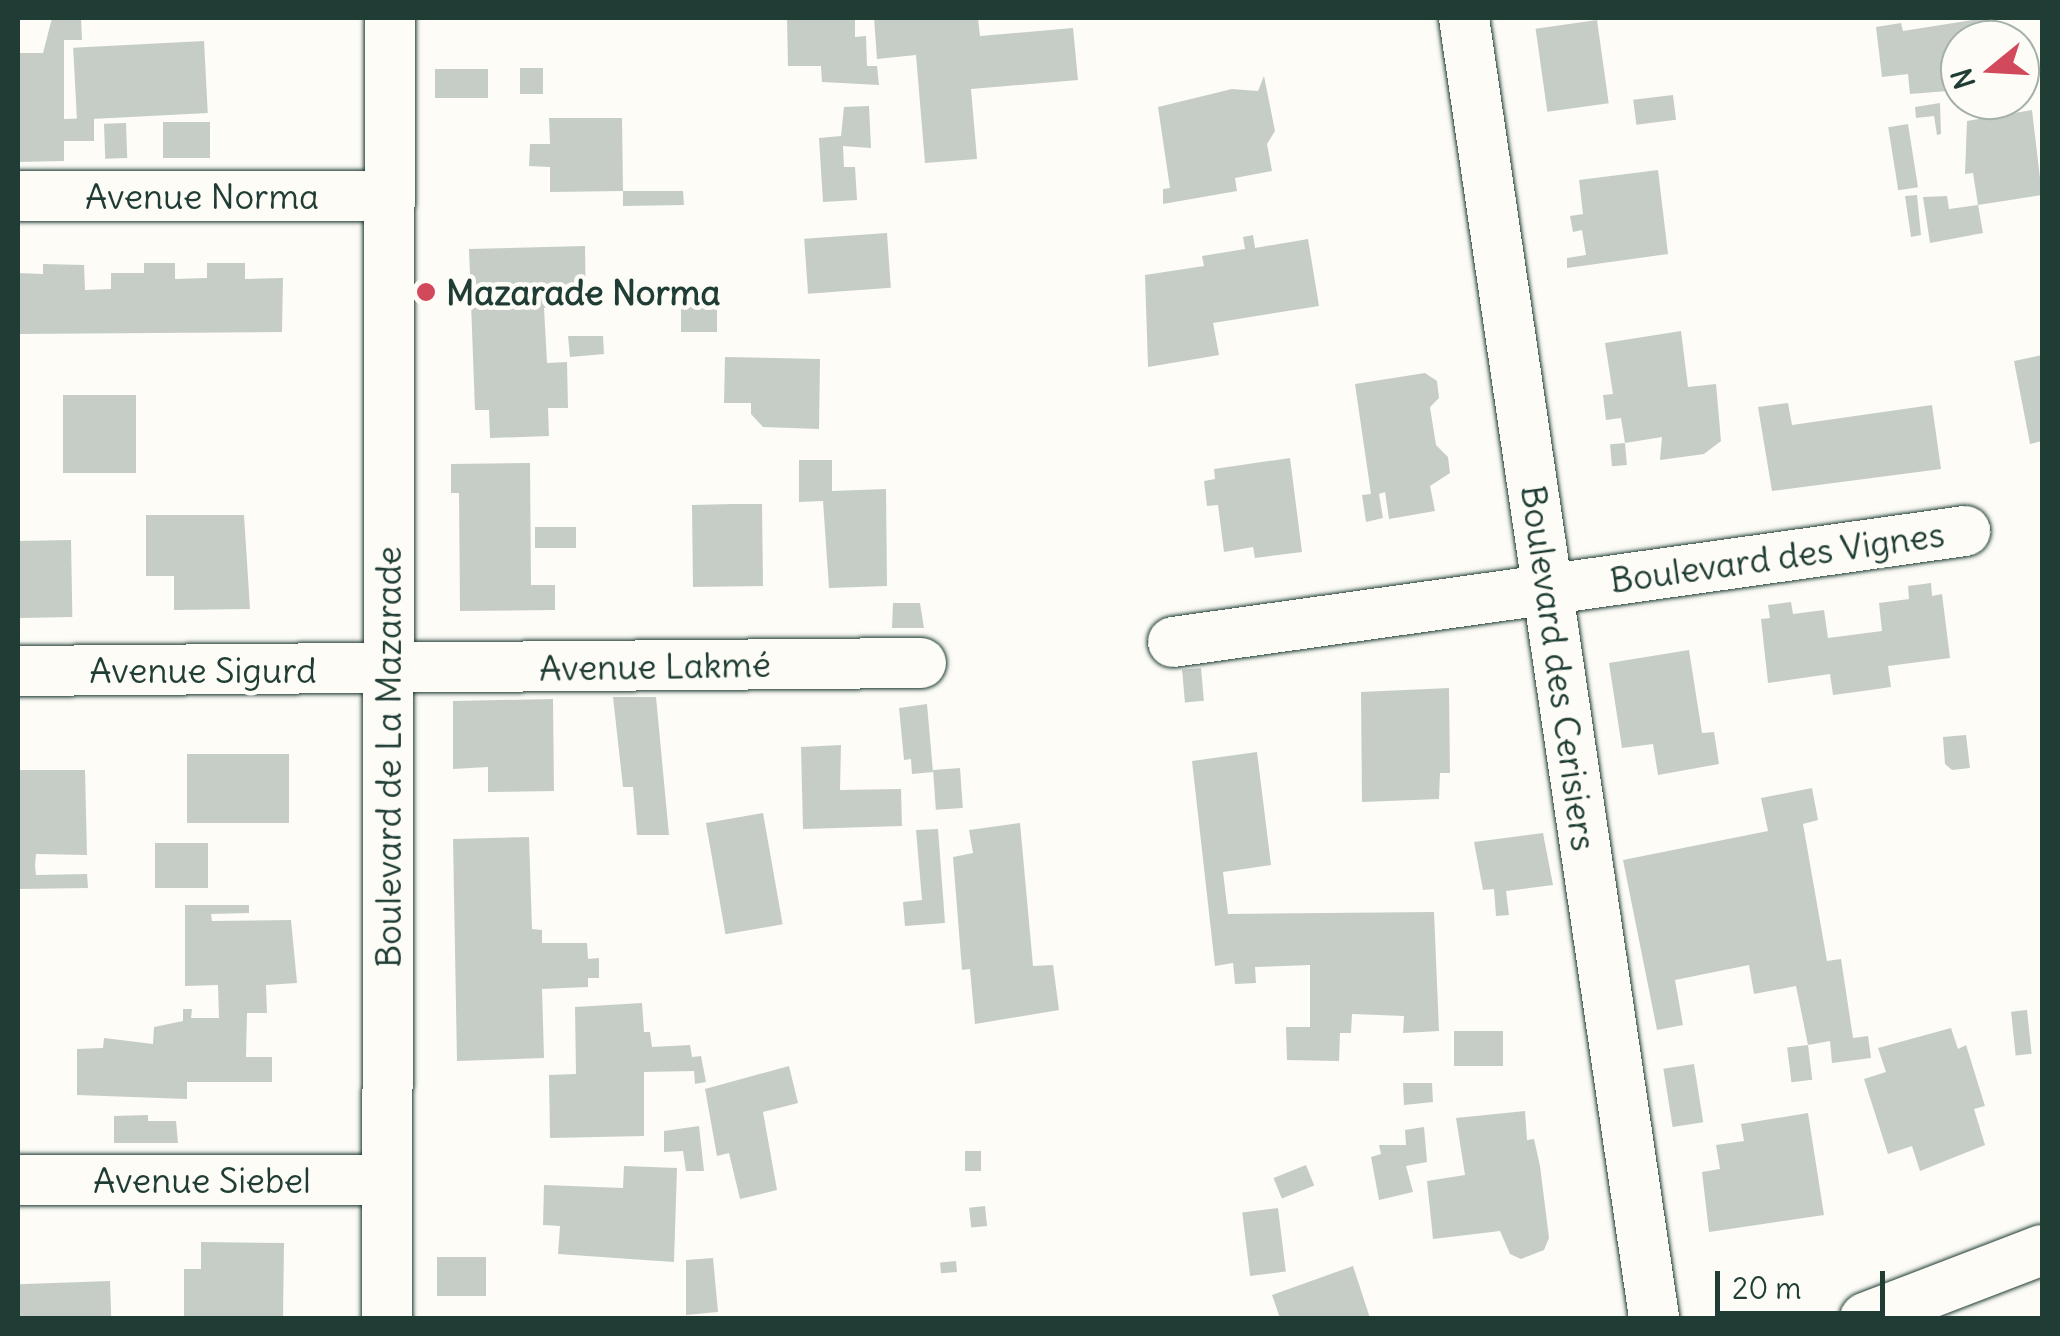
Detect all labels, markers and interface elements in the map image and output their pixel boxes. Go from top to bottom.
north arrow [1940,20,2040,120]
text: N [1943,64,1983,93]
street label: Avenue Norma [85,175,319,217]
place label: Mazarade Norma [446,271,720,313]
marker: Mazarade Norma [415,281,437,303]
street label: Boulevard des Cerisiers [1513,482,1605,854]
street label: Boulevard des Vignes [1607,513,1947,601]
street label: Boulevard de La Mazarade [367,546,409,968]
street label: Avenue Lakmé [539,643,771,689]
street label: Avenue Sigurd [89,649,317,691]
street label: Avenue Siebel [93,1159,311,1201]
scale bar [1720,1251,1890,1313]
text: 20 m [1732,1269,1802,1307]

